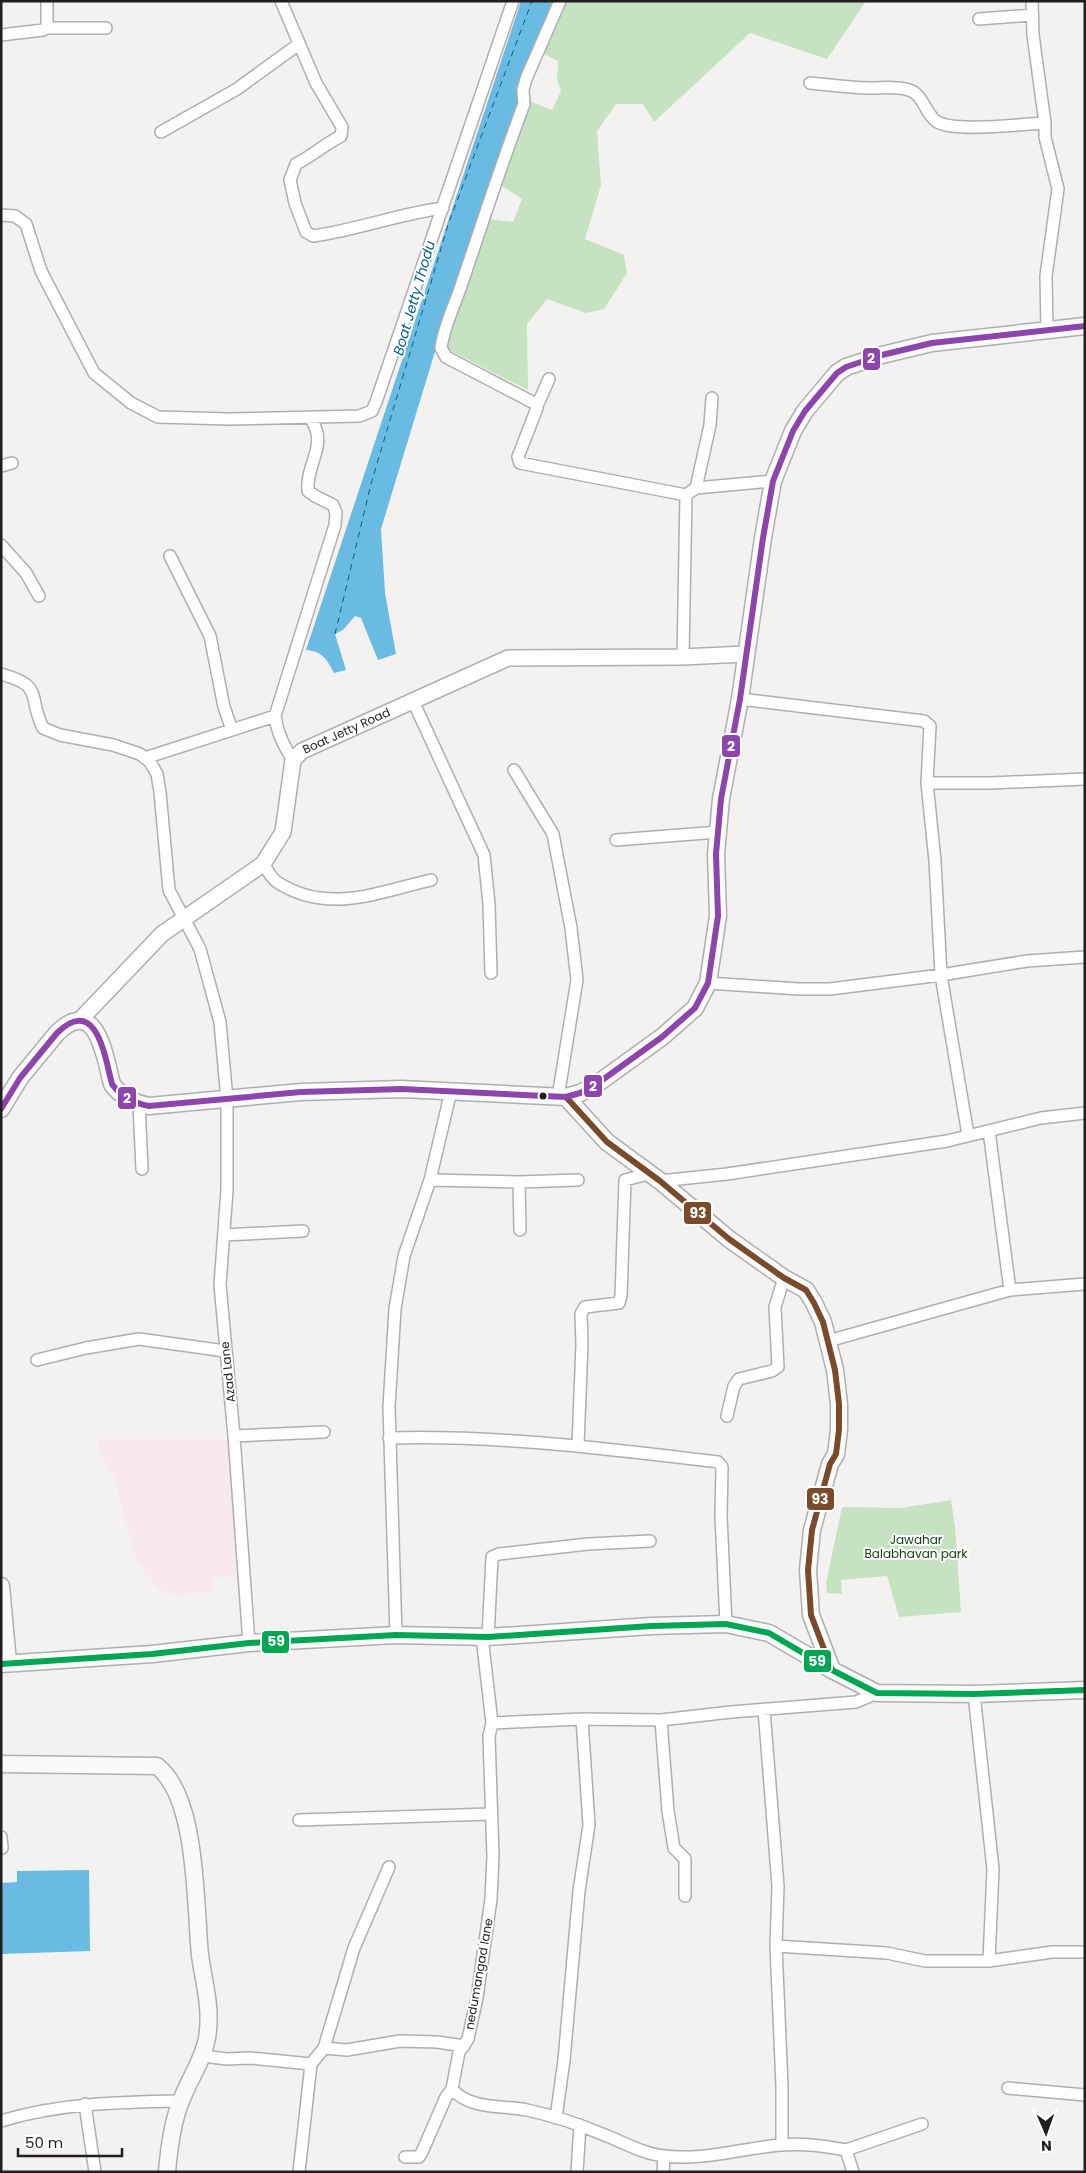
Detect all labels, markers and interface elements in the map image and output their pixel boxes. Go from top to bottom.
water label: Boat Jetty Thodu [388,238,440,358]
line badge: 2 [862,347,881,371]
text: 2 [867,348,875,368]
street label: Boat Jetty Road [300,703,393,758]
line badge: 2 [721,734,741,758]
text: 2 [727,736,735,756]
line badge: 2 [583,1074,603,1098]
text: 2 [589,1076,597,1096]
line badge: 2 [117,1086,137,1110]
text: 2 [123,1088,131,1108]
unlabelled marker [538,1091,548,1101]
line badge: 93 [683,1201,712,1225]
text: 93 [689,1203,707,1223]
street label: Azad Lane [216,1341,239,1403]
line badge: 93 [806,1487,835,1511]
text: 93 [811,1489,829,1509]
park label: Jawahar Balabhavan park [864,1531,968,1562]
line badge: 59 [261,1630,290,1654]
text: 59 [267,1631,285,1651]
line badge: 59 [803,1649,832,1673]
text: 59 [808,1651,826,1671]
street label: nedumangad lane [460,1917,497,2031]
north arrow [1021,2108,1071,2158]
scale bar [18,2126,121,2158]
text: 50 m [25,2132,63,2153]
text: N [1041,2136,1052,2156]

